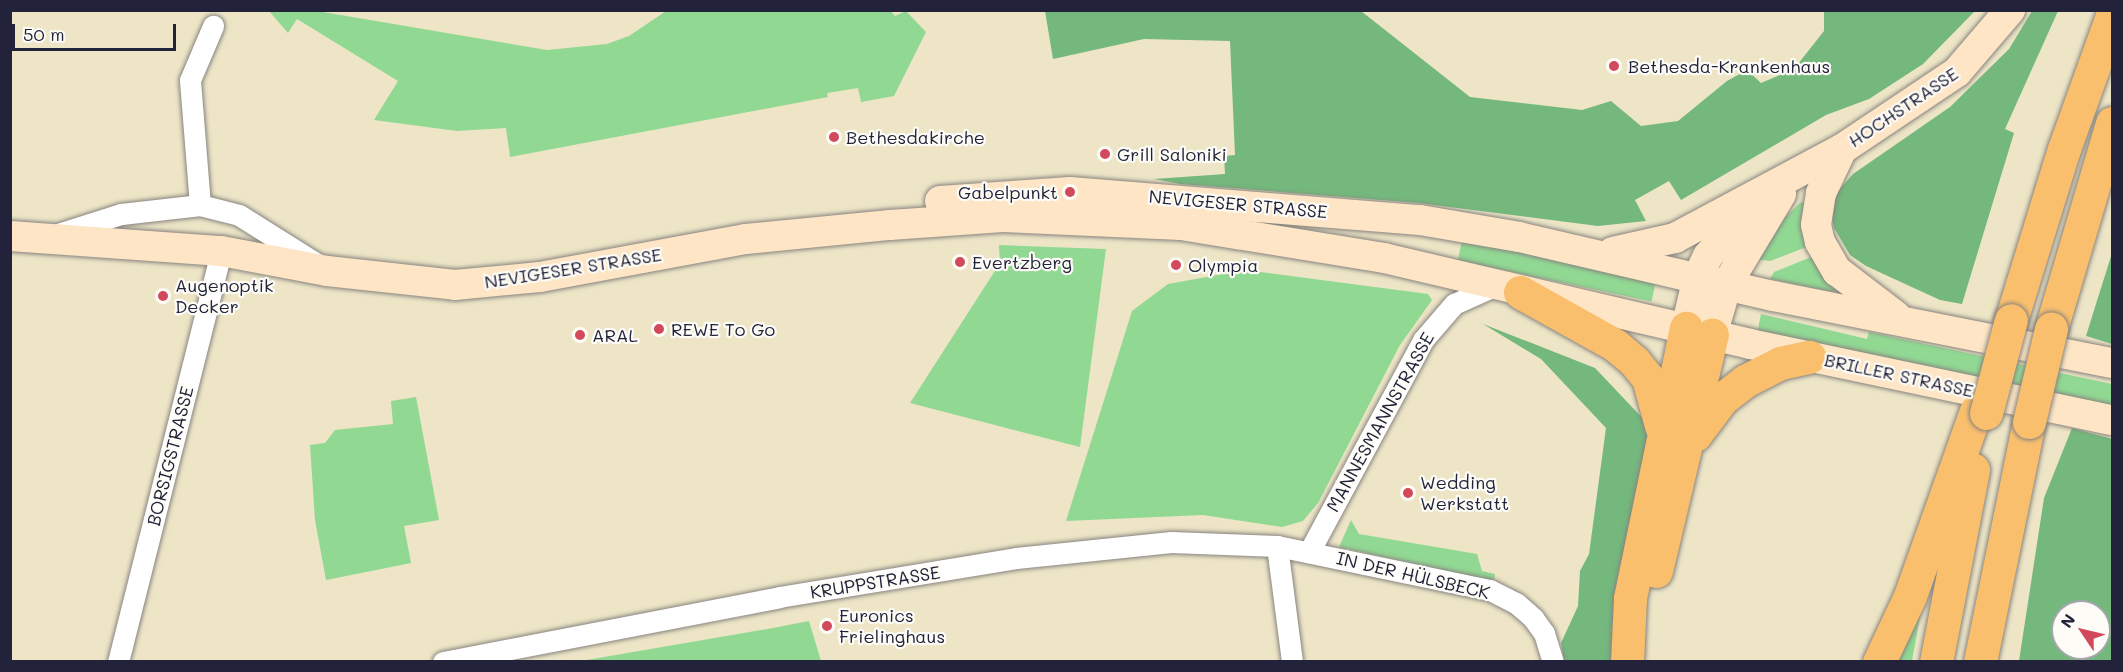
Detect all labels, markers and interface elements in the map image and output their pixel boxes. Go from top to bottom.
scale bar [15,12,178,50]
text: 50 m [23,22,65,46]
place label: Bethesda-Krankenhaus [1628,55,1830,77]
marker: Bethesda-Krankenhaus [1605,57,1623,75]
street label: HOCHSTRASSE [1844,62,1962,152]
place label: Bethesdakirche [846,126,985,148]
marker: Bethesdakirche [827,130,841,144]
place label: Grill Saloniki [1117,143,1227,165]
marker: Grill Saloniki [1098,147,1112,161]
place label: Gabelpunkt [958,181,1058,203]
marker: Gabelpunkt [1063,185,1077,199]
street label: NEVIGESER STRASSE [1148,185,1328,223]
street label: NEVIGESER STRASSE [483,243,663,293]
place label: Evertzberg [972,251,1072,273]
place label: Olympia [1188,254,1258,276]
marker: Evertzberg [953,255,967,269]
marker: Olympia [1169,258,1183,272]
place label: Augenoptik Decker [175,275,274,318]
marker: Augenoptik Decker [156,289,170,303]
place label: REWE To Go [671,318,775,340]
marker: REWE To Go [652,322,666,336]
place label: ARAL [592,324,638,346]
marker: ARAL [573,328,587,342]
street label: MANNESMANNSTRASSE [1322,328,1438,516]
street label: BRILLER STRASSE [1822,349,1976,401]
street label: BORSIGSTRASSE [142,384,198,528]
place label: Wedding Werkstatt [1420,472,1509,514]
marker: Wedding Werkstatt [1401,486,1415,500]
street label: IN DER HÜLSBECK [1334,547,1492,603]
street label: KRUPPSTRASSE [809,561,941,603]
north arrow [2051,600,2111,660]
place label: Euronics Frielinghaus [839,605,945,648]
text: N [2055,610,2080,632]
marker: Euronics Frielinghaus [820,619,834,633]

